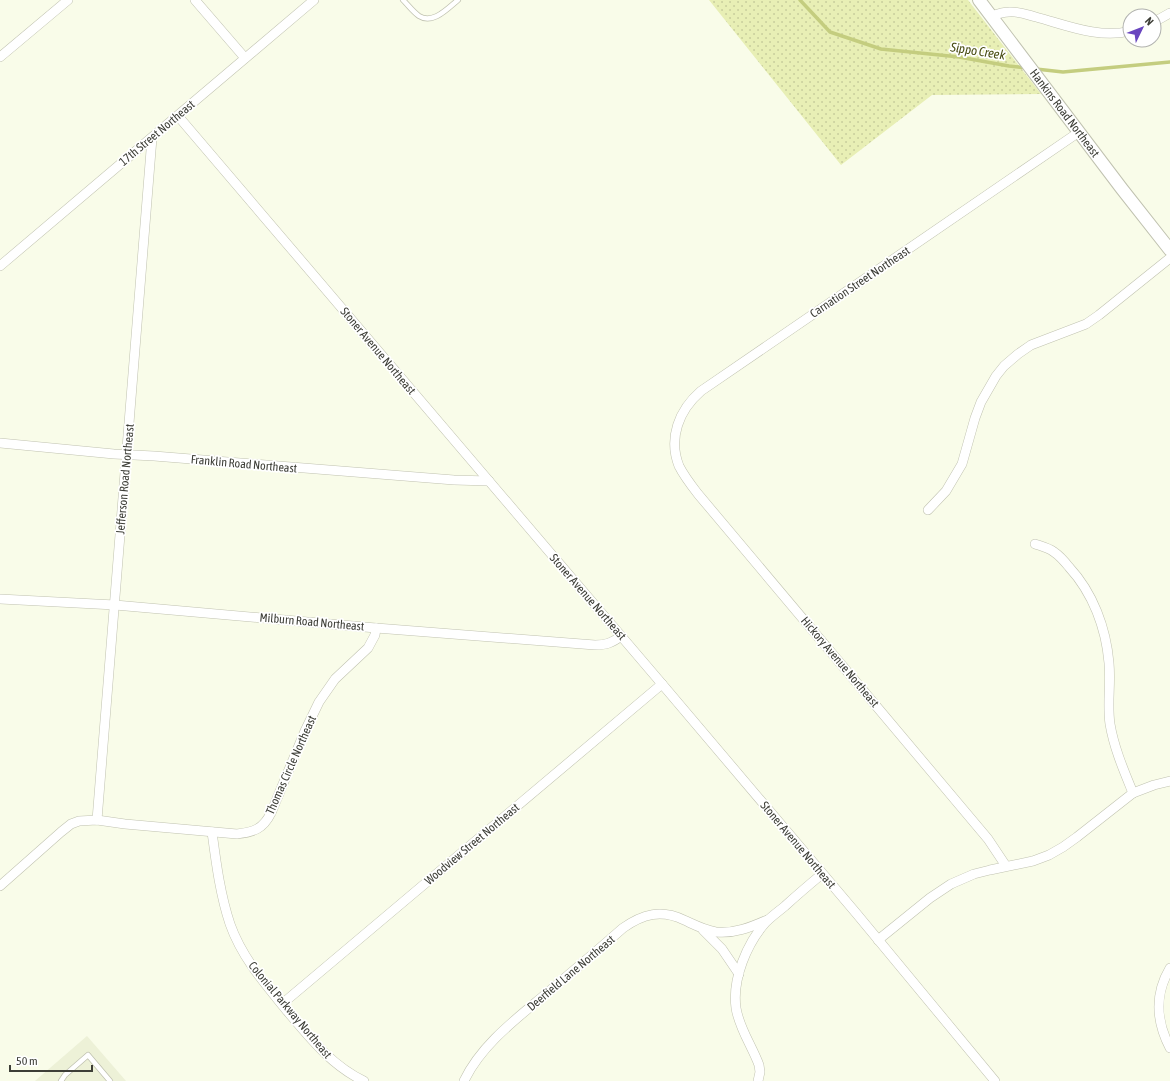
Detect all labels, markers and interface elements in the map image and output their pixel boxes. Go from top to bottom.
north arrow [1122,8,1162,48]
text: N [1143,15,1156,28]
water label: Sippo Creek [949,39,1007,63]
street label: Hankins Road Northeast [1027,66,1103,160]
street label: 17th Street Northeast [116,97,198,169]
street label: Carnation Street Northeast [807,243,913,321]
street label: Stoner Avenue Northeast [337,305,419,398]
street label: Jefferson Road Northeast [113,423,137,535]
street label: Franklin Road Northeast [190,452,298,476]
street label: Stoner Avenue Northeast [547,551,630,643]
street label: Milburn Road Northeast [259,610,366,634]
street label: Hickory Avenue Northeast [798,614,882,711]
street label: Thomas Circle Northeast [263,713,319,817]
street label: Stoner Avenue Northeast [757,799,839,892]
street label: Woodview Street Northeast [422,800,523,888]
street label: Deerfield Lane Northeast [524,932,618,1014]
street label: Colonial Parkway Northeast [245,959,335,1062]
scale bar [10,1047,92,1073]
text: 50 m [16,1054,38,1068]

